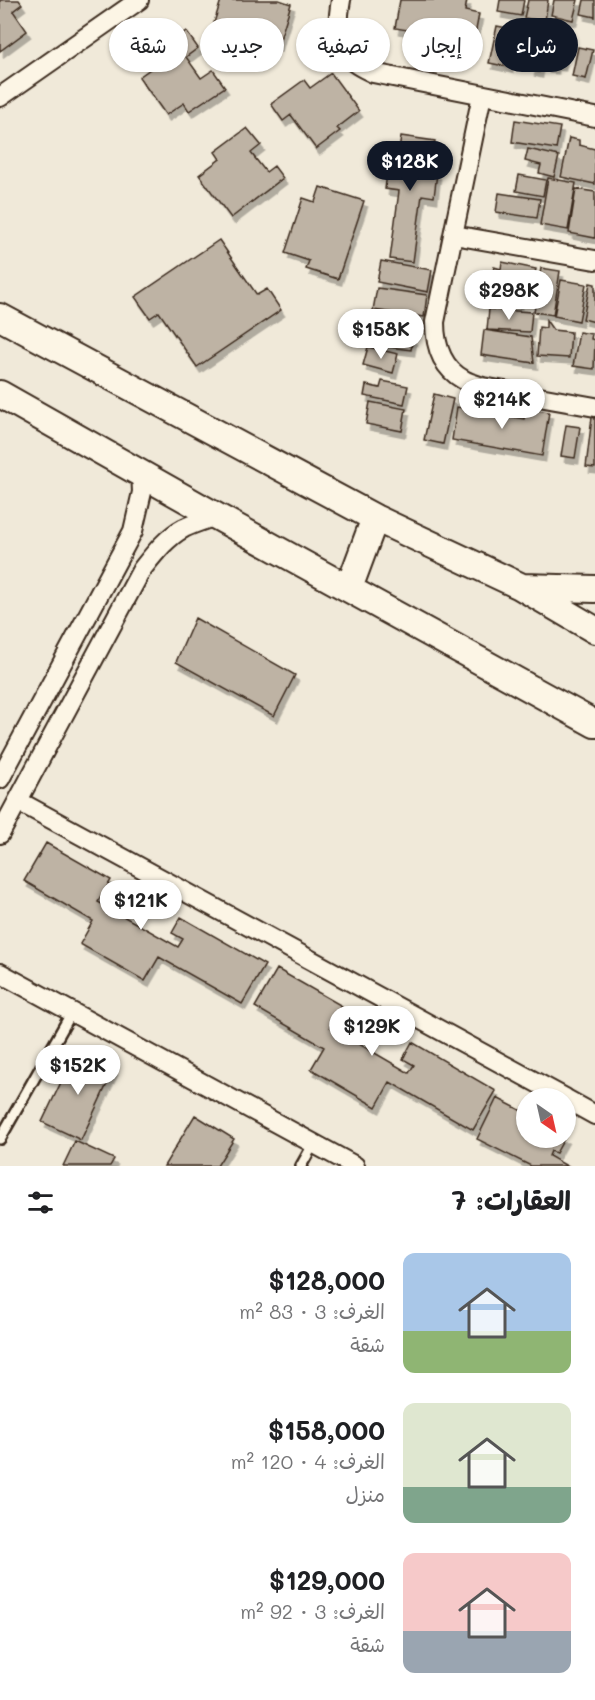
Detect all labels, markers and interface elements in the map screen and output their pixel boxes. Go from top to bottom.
chip: شقة [109,18,188,72]
chip: جديد [200,18,284,72]
chip: تصفية [296,18,390,72]
chip: إيجار [402,18,483,72]
chip: شراء [495,18,578,72]
pin: $128K [368,141,452,192]
text: $128K [381,147,439,173]
pin: $298K [467,270,551,321]
text: $298K [478,276,540,302]
pin: $158K [339,309,423,360]
text: $158K [352,315,410,341]
pin: $214K [460,379,544,430]
text: $214K [473,385,531,411]
pin: $121K [99,880,183,931]
text: $121K [114,886,168,912]
pin: $129K [330,1006,414,1057]
text: $129K [343,1012,401,1038]
pin: $152K [36,1045,120,1096]
text: $152K [49,1051,107,1077]
north arrow [516,1088,576,1148]
map controls [516,1088,576,1148]
text: العقارات: 7 [452,1183,571,1217]
icon: filters [24,1186,57,1219]
text: $128,000 [269,1263,385,1297]
icon: home [451,1277,523,1349]
text: الغرف: 3 · 83 m² [239,1298,385,1324]
text: شقة [350,1331,385,1357]
text: $158,000 [268,1413,385,1447]
icon: home [451,1427,523,1499]
text: الغرف: 4 · 120 m² [231,1448,385,1474]
text: منزل [346,1481,385,1507]
text: $129,000 [269,1563,385,1597]
icon: home [451,1577,523,1649]
text: الغرف: 3 · 92 m² [240,1598,385,1624]
text: شقة [350,1631,385,1657]

